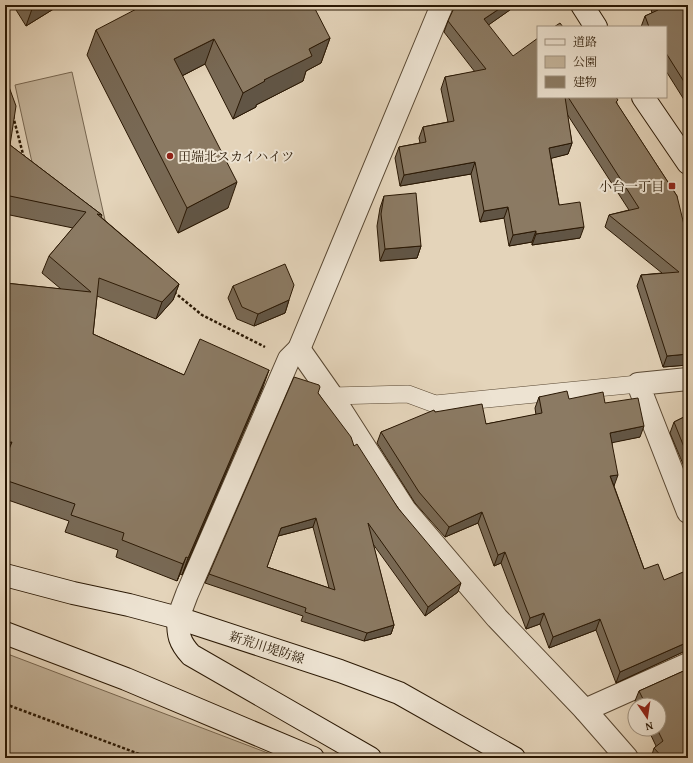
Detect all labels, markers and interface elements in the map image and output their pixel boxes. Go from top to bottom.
legend [537,26,667,98]
text: 道路 [573,33,597,50]
text: 公園 [573,53,597,70]
text: 建物 [573,73,597,90]
place label: 田端北スカイハイツ [178,147,294,166]
marker: 田端北スカイハイツ [165,151,175,161]
place label: 小台一丁目 [599,177,664,196]
marker: 小台一丁目 [667,181,677,191]
street label: 新荒川堤防線 [227,626,307,669]
north arrow [627,697,667,737]
text: N [643,718,655,736]

